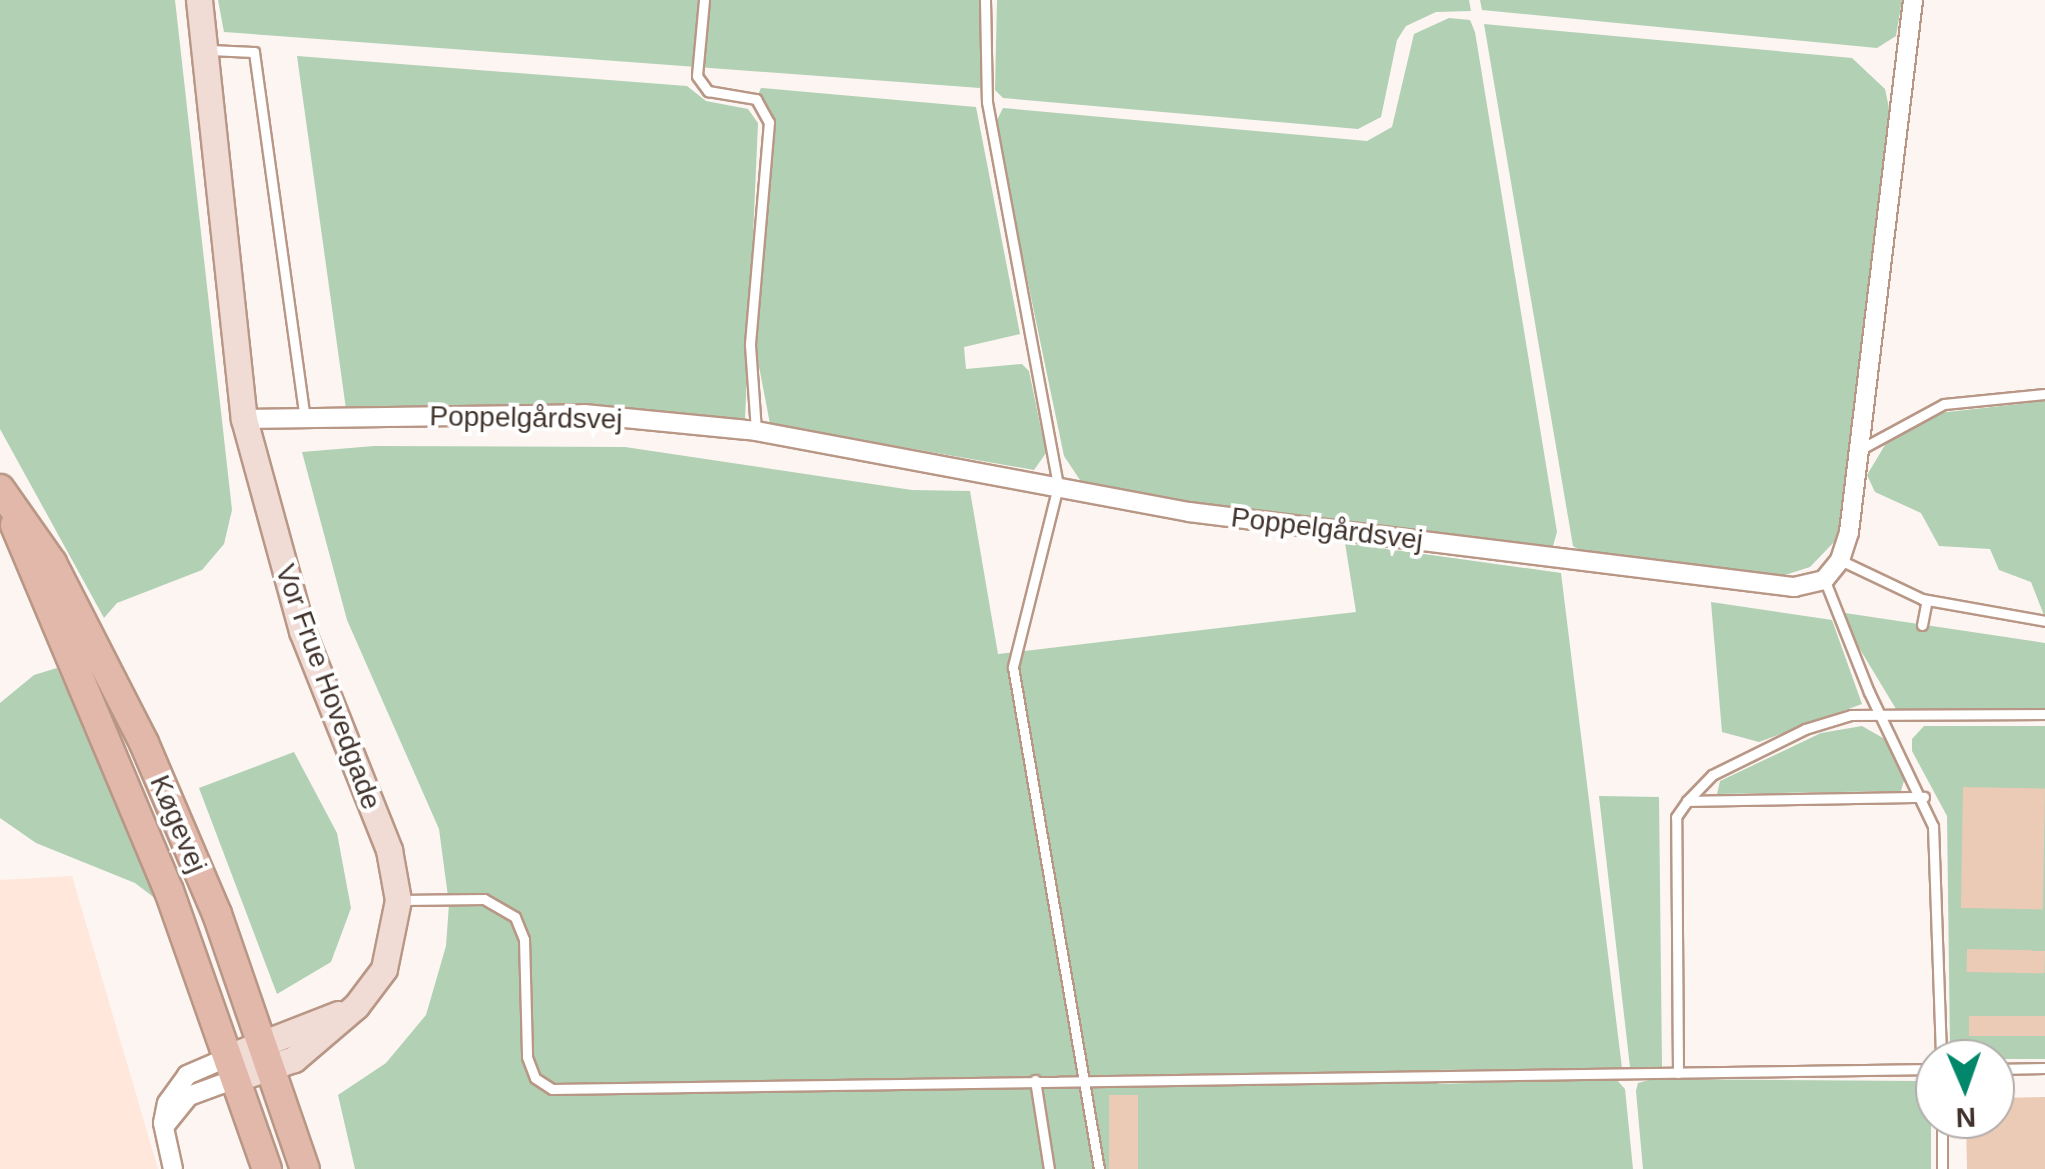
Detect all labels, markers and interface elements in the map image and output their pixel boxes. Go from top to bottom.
street label: Poppelgårdsvej [429,400,623,436]
street label: Poppelgårdsvej [1229,501,1425,557]
street label: Vor Frue Hovedgade [268,560,388,814]
street label: Køgevej [142,770,214,878]
north arrow [1915,1039,2015,1139]
text: N [1955,1102,1977,1133]

